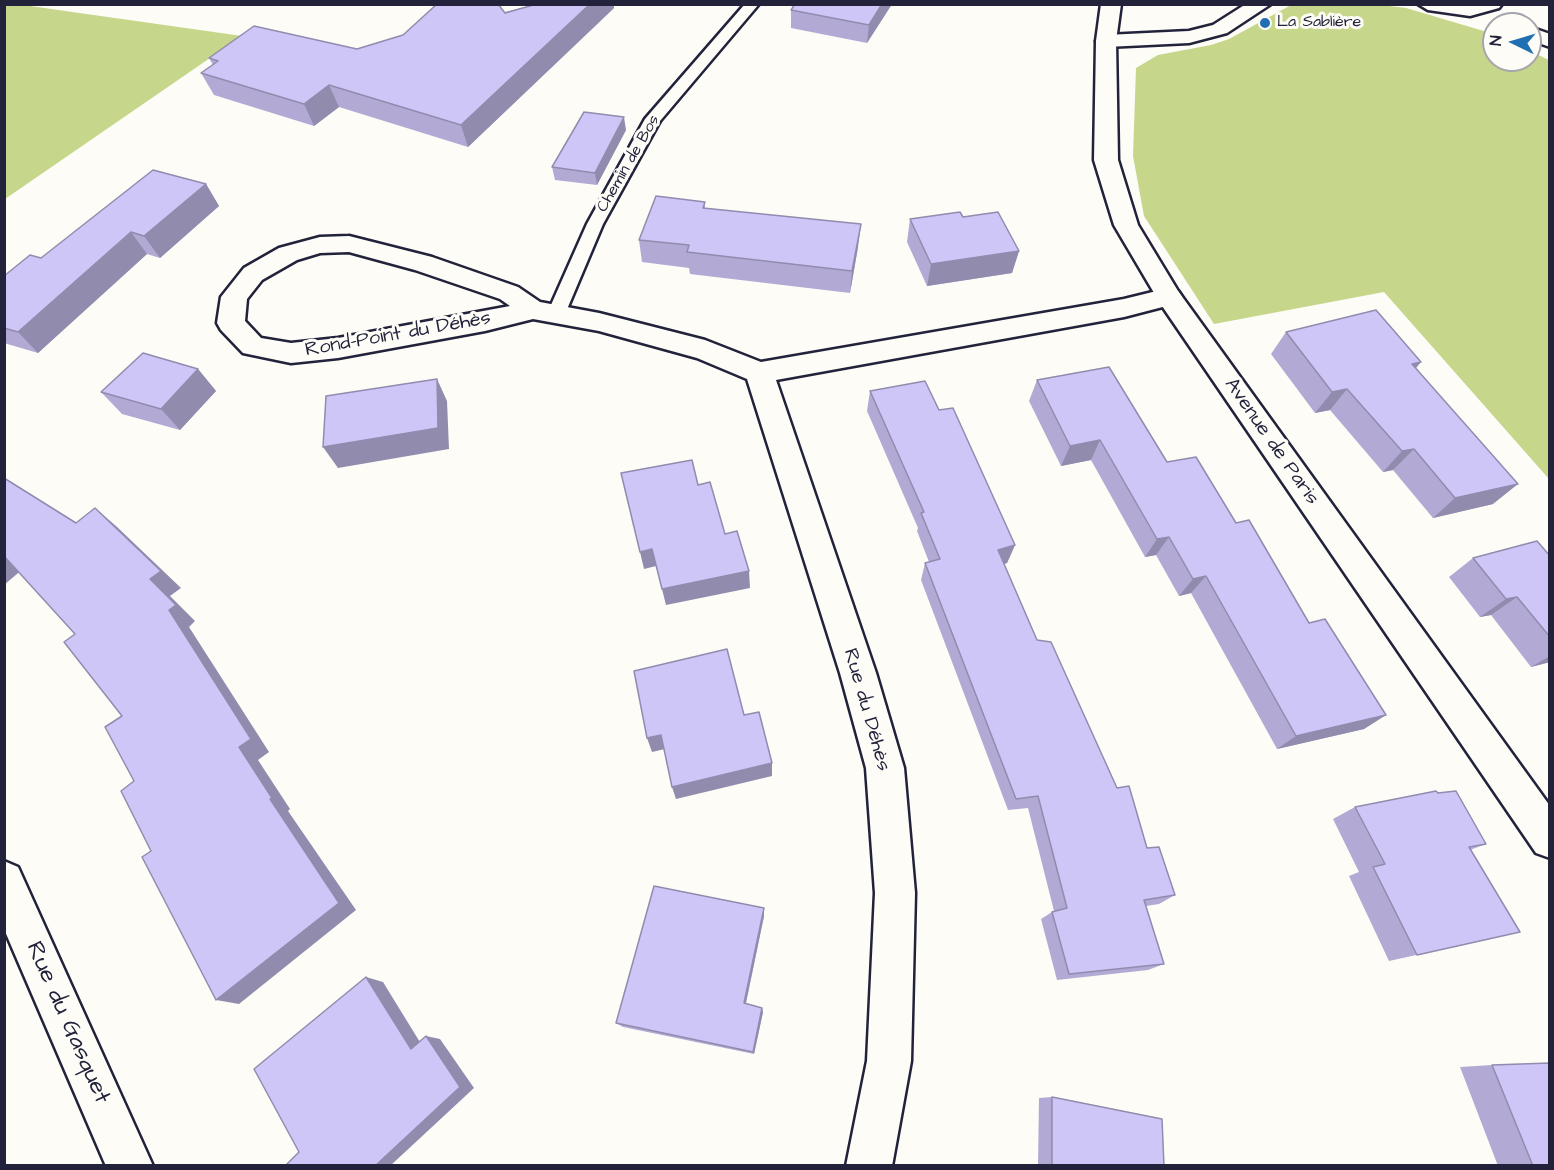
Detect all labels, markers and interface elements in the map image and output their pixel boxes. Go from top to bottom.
north arrow [1482,12,1542,72]
place label: La Sablière [1277,13,1361,33]
marker: La Sablière [1258,16,1272,30]
text: N [1485,35,1507,47]
street label: Chemin de Bos [593,112,665,216]
street label: Rond-Point du Déhès [303,307,493,363]
street label: Avenue de Paris [1218,374,1324,510]
street label: Rue du Déhès [837,646,895,774]
street label: Rue du Gasquet [18,938,116,1108]

